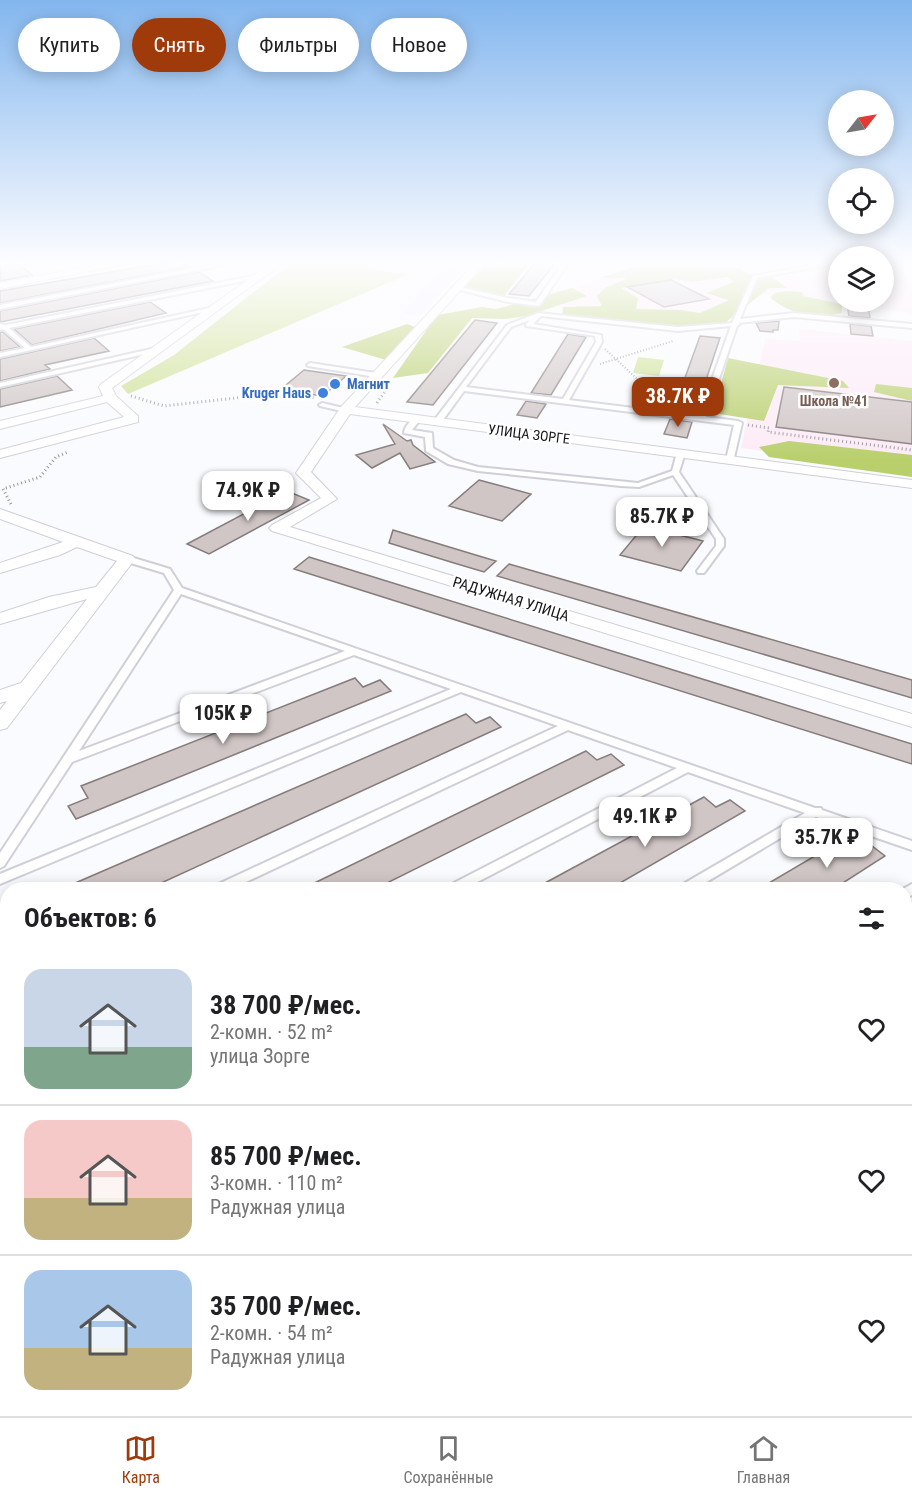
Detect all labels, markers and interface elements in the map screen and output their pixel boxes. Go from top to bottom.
chip: Купить [18,18,120,72]
chip: Снять [132,18,226,72]
chip: Фильтры [238,18,359,72]
chip: Новое [371,18,467,72]
north arrow [828,90,894,156]
map controls [828,90,894,312]
button: locate [828,168,894,234]
button: layers [828,246,894,312]
place label: Магнит [347,376,390,392]
marker: Школа №41 [827,376,841,390]
marker: Магнит [328,377,342,391]
pin: 38.7K ₽ [623,377,733,428]
text: 38.7K ₽ [646,384,710,408]
place label: Kruger Haus [242,385,311,401]
marker: Kruger Haus [316,386,330,400]
place label: Школа №41 [800,393,868,409]
street label: УЛИЦА ЗОРГЕ [487,421,571,447]
pin: 74.9K ₽ [193,471,303,522]
text: 74.9K ₽ [216,478,280,502]
pin: 85.7K ₽ [607,497,717,548]
text: 85.7K ₽ [630,504,694,528]
street label: РАДУЖНАЯ УЛИЦА [451,573,572,625]
pin: 105K ₽ [174,694,272,745]
text: 105K ₽ [194,701,252,725]
pin: 49.1K ₽ [590,797,700,848]
text: 49.1K ₽ [613,804,677,828]
pin: 35.7K ₽ [772,818,882,869]
text: 35.7K ₽ [795,825,859,849]
icon: filters [855,902,888,935]
text: Объектов: 6 [24,903,157,933]
text: 38 700 ₽/мес. [210,990,362,1020]
icon: home [72,993,144,1065]
icon: heart [855,1013,888,1046]
text: 2-комн. · 52 m² [210,1020,333,1044]
text: улица Зорге [210,1044,310,1068]
text: 85 700 ₽/мес. [210,1141,362,1171]
icon: home [72,1144,144,1216]
icon: heart [855,1164,888,1197]
text: 3-комн. · 110 m² [210,1171,343,1195]
text: Радужная улица [210,1195,345,1219]
text: 35 700 ₽/мес. [210,1291,362,1321]
icon: home [72,1294,144,1366]
icon: heart [855,1314,888,1347]
text: 2-комн. · 54 m² [210,1321,333,1345]
text: Радужная улица [210,1345,345,1369]
tab: Карта [122,1432,160,1487]
tab: Сохранённые [404,1432,493,1487]
tab: Главная [737,1432,790,1487]

